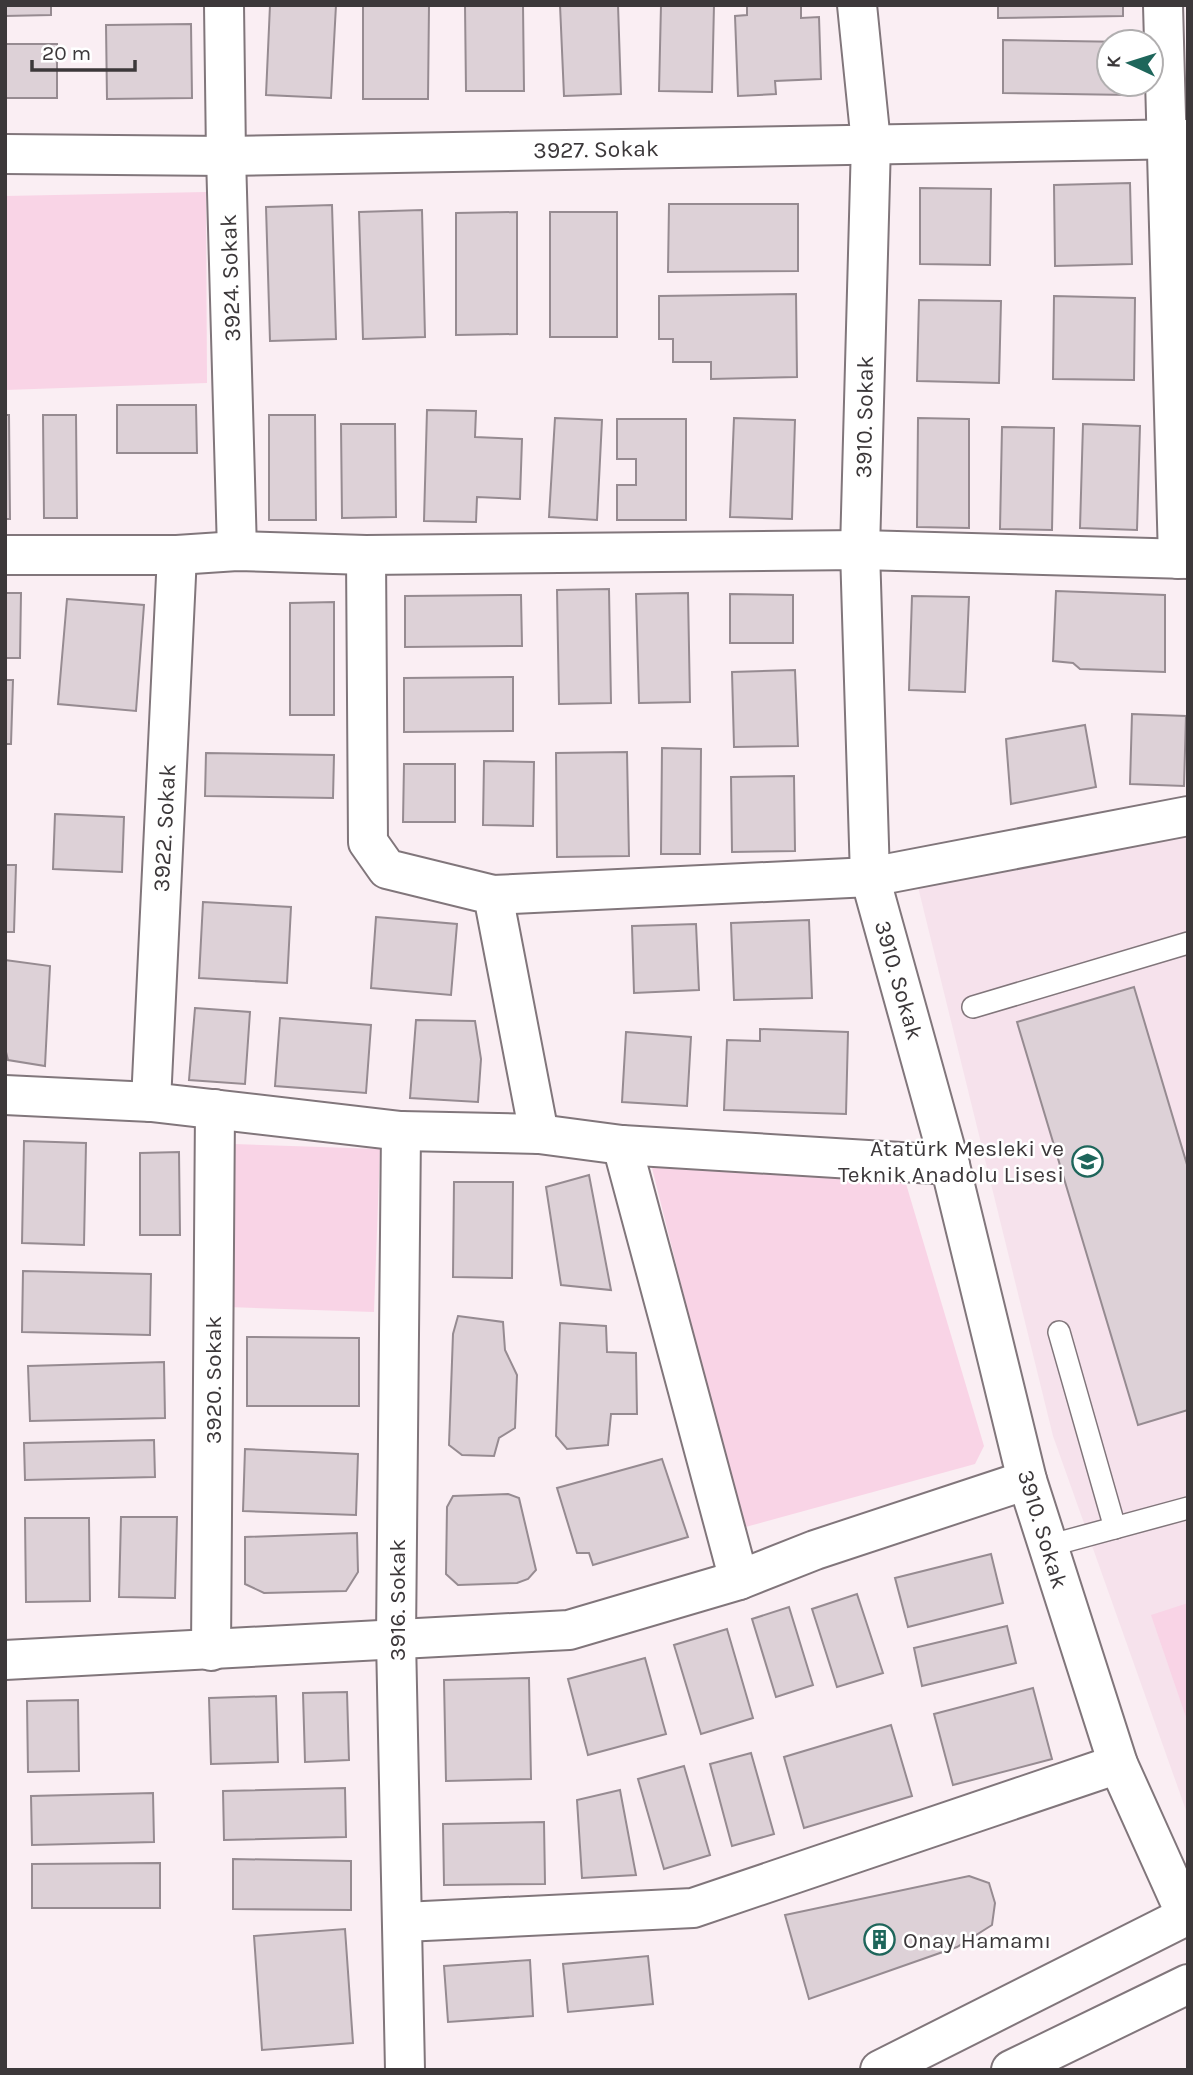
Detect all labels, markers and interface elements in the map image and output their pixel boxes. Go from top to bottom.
scale bar [32,28,135,72]
north arrow [1095,28,1165,98]
text: 20 m [42,41,91,65]
text: K [1103,54,1125,69]
street label: 3927. Sokak [533,135,659,164]
street label: 3924. Sokak [215,214,246,342]
street label: 3910. Sokak [850,355,879,479]
street label: 3922. Sokak [148,763,181,893]
street label: 3910. Sokak [869,917,928,1043]
place label: Atatürk Mesleki ve Teknik Anadolu Lisesi [838,1135,1064,1188]
school or university icon: Atatürk Mesleki ve Teknik Anadolu Lisesi [1070,1144,1104,1178]
street label: 3920. Sokak [200,1316,227,1444]
street label: 3910. Sokak [1012,1466,1073,1592]
street label: 3916. Sokak [384,1539,411,1661]
building icon: Onay Hamamı [863,1923,897,1957]
place label: Onay Hamamı [903,1927,1051,1954]

